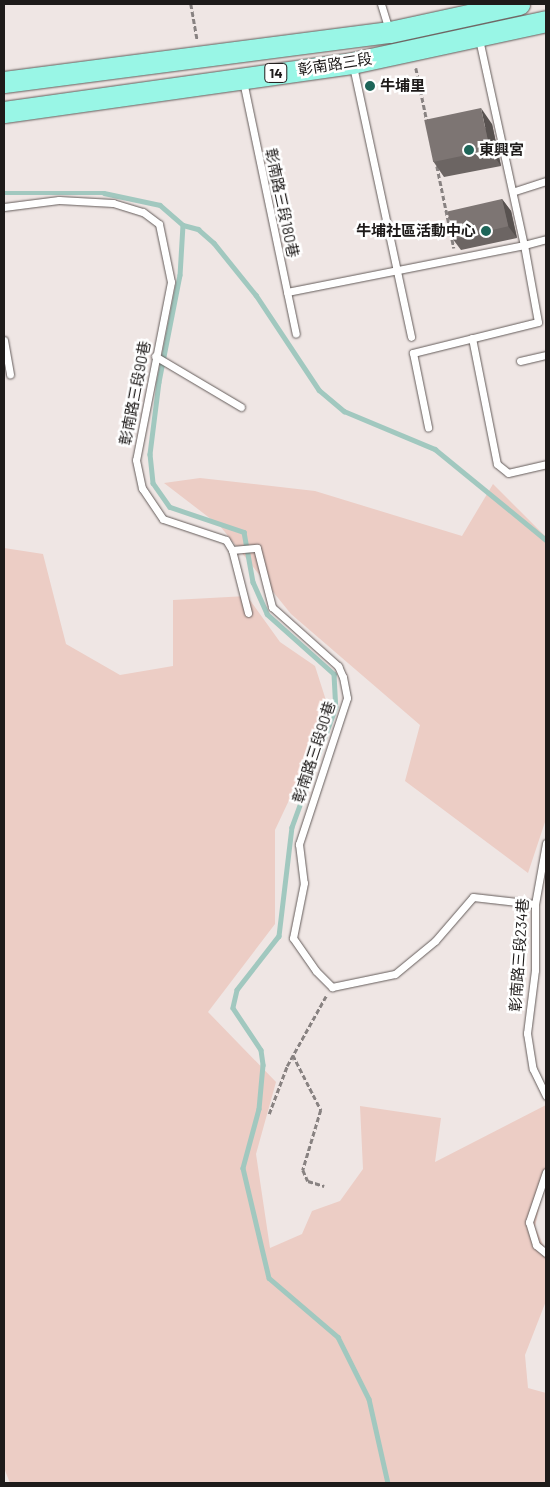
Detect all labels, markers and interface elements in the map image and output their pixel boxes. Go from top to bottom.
street label: 彰南路三段 [297,49,373,79]
road number: 14 [264,62,288,84]
place label: 牛埔里 [380,77,425,95]
marker: 牛埔里 [364,80,376,92]
place label: 東興宮 [479,141,524,159]
marker: 東興宮 [463,144,475,156]
street label: 彰南路三段180巷 [262,147,302,259]
place label: 牛埔社區活動中心 [356,222,476,240]
marker: 牛埔社區活動中心 [480,225,492,237]
street label: 彰南路三段90巷 [116,339,154,447]
street label: 彰南路三段90巷 [289,699,339,805]
street label: 彰南路三段234巷 [506,898,532,1012]

